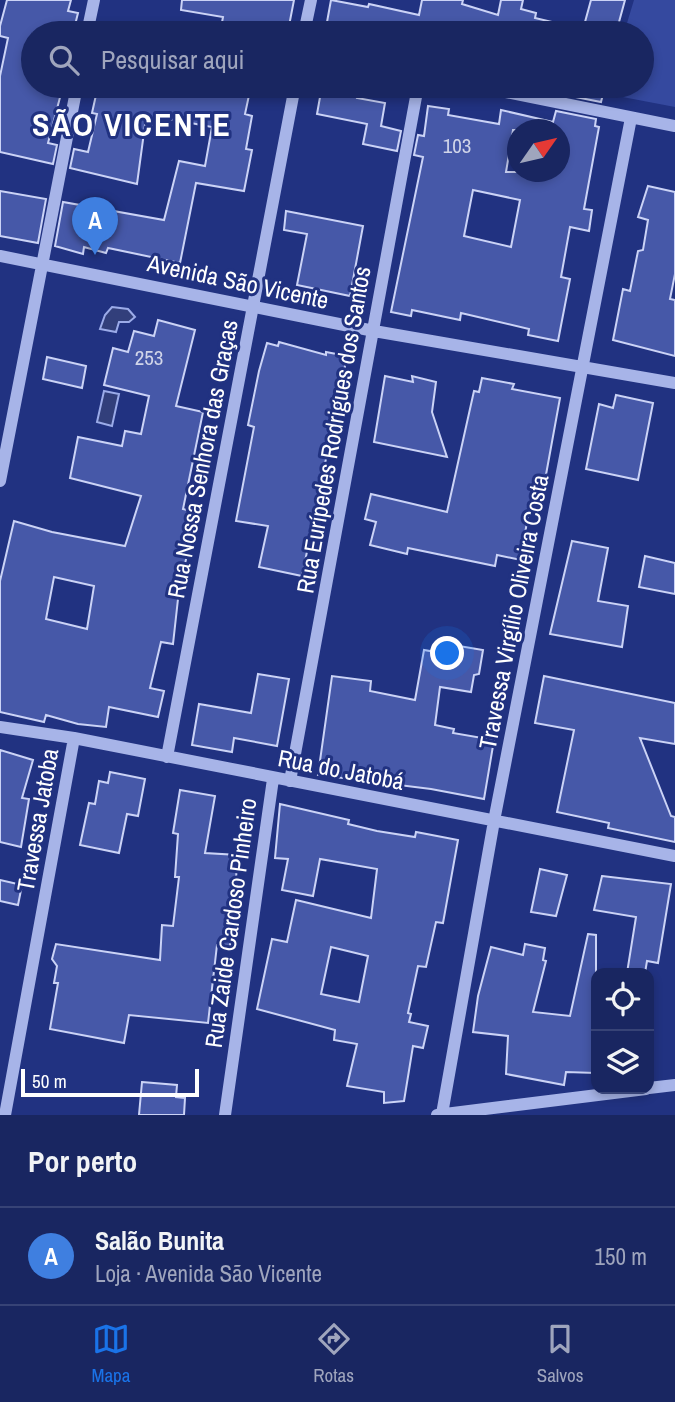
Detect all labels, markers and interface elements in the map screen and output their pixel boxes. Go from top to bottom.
search box [21,21,654,98]
icon: search [45,41,83,79]
text: Pesquisar aqui [101,42,244,77]
district label: SÃO VICENTE [32,103,232,146]
north arrow [507,119,570,182]
house number: 103 [443,131,471,160]
pin: A [72,197,118,255]
street label: Avenida São Vicente [144,246,332,316]
street label: Rua Eurípedes Rodrigues dos Santos [288,264,378,596]
street label: Rua Nossa Senhora das Graças [159,317,245,601]
house number: 253 [135,343,163,372]
street label: Travessa Virgílio Oliveira Costa [471,472,555,752]
your location [430,636,464,670]
street label: Rua do Jatobá [275,741,407,797]
street label: Travessa Jatoba [9,746,65,894]
street label: Rua Zaide Cardoso Pinheiro [197,796,263,1050]
map controls [591,968,654,1094]
button: locate [591,968,654,1031]
button: layers [591,1031,654,1094]
scale bar [21,1066,200,1098]
text: 50 m [32,1068,67,1094]
text: Por perto [28,1141,137,1181]
text: Salão Bunita [95,1223,224,1258]
text: A [44,1241,58,1272]
text: 150 m [595,1241,647,1272]
text: Loja · Avenida São Vicente [95,1258,322,1289]
tab: Mapa [91,1320,130,1388]
tab: Rotas [313,1320,354,1388]
tab: Salvos [537,1320,584,1388]

